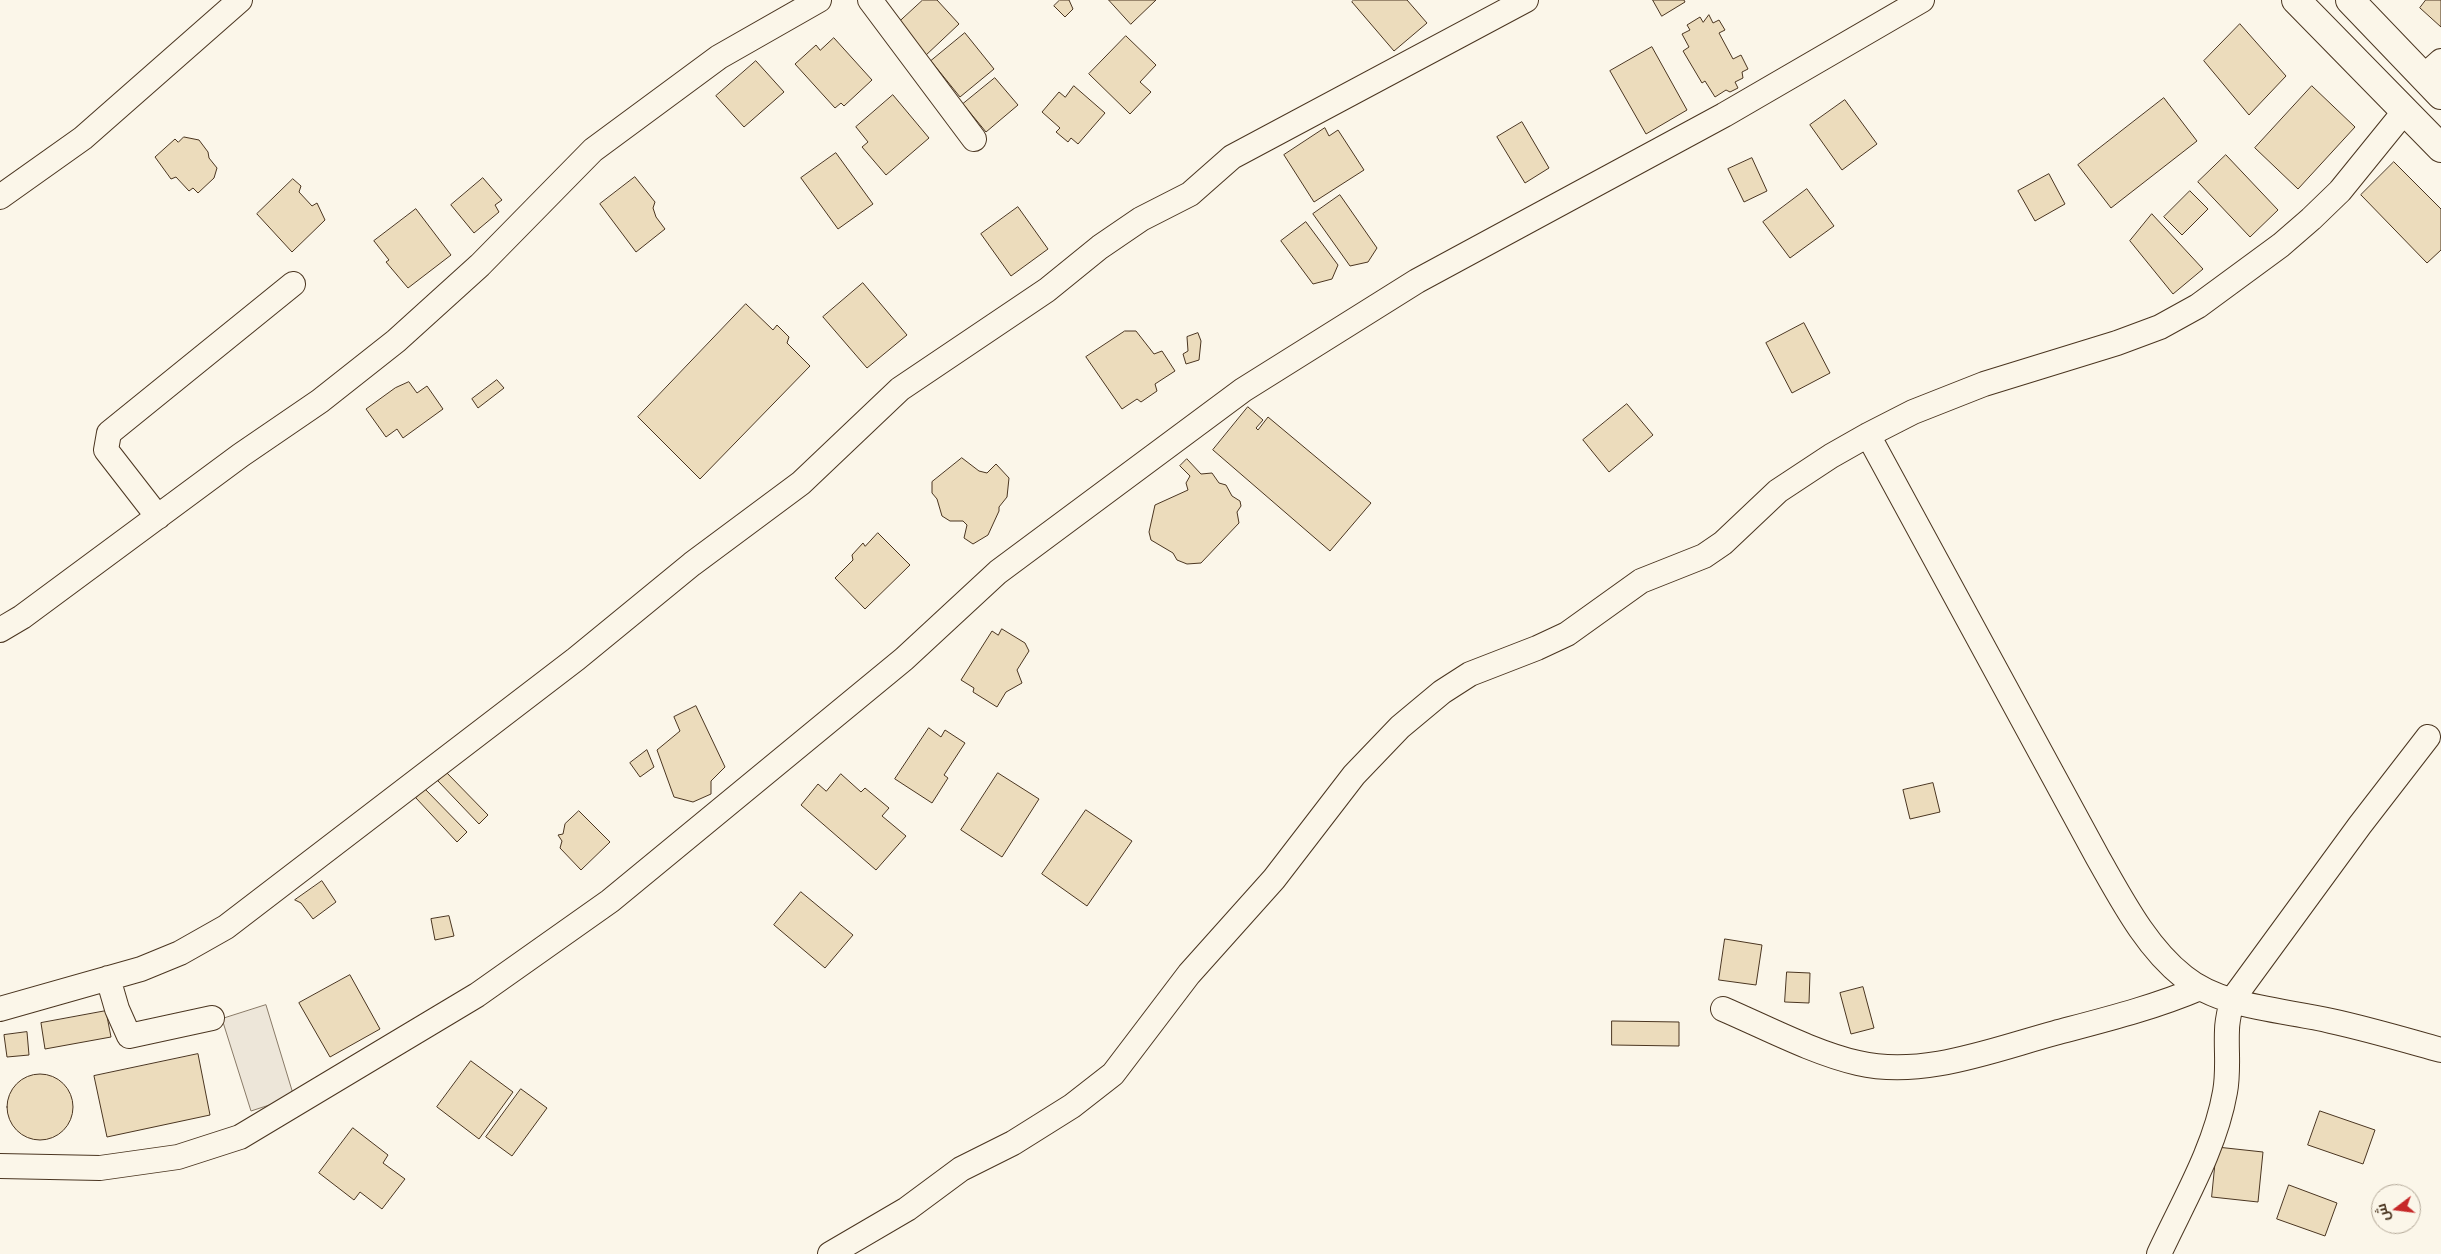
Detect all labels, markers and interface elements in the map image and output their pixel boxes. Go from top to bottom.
north arrow [2371,1184,2421,1234]
text: ش [2371,1202,2393,1224]

